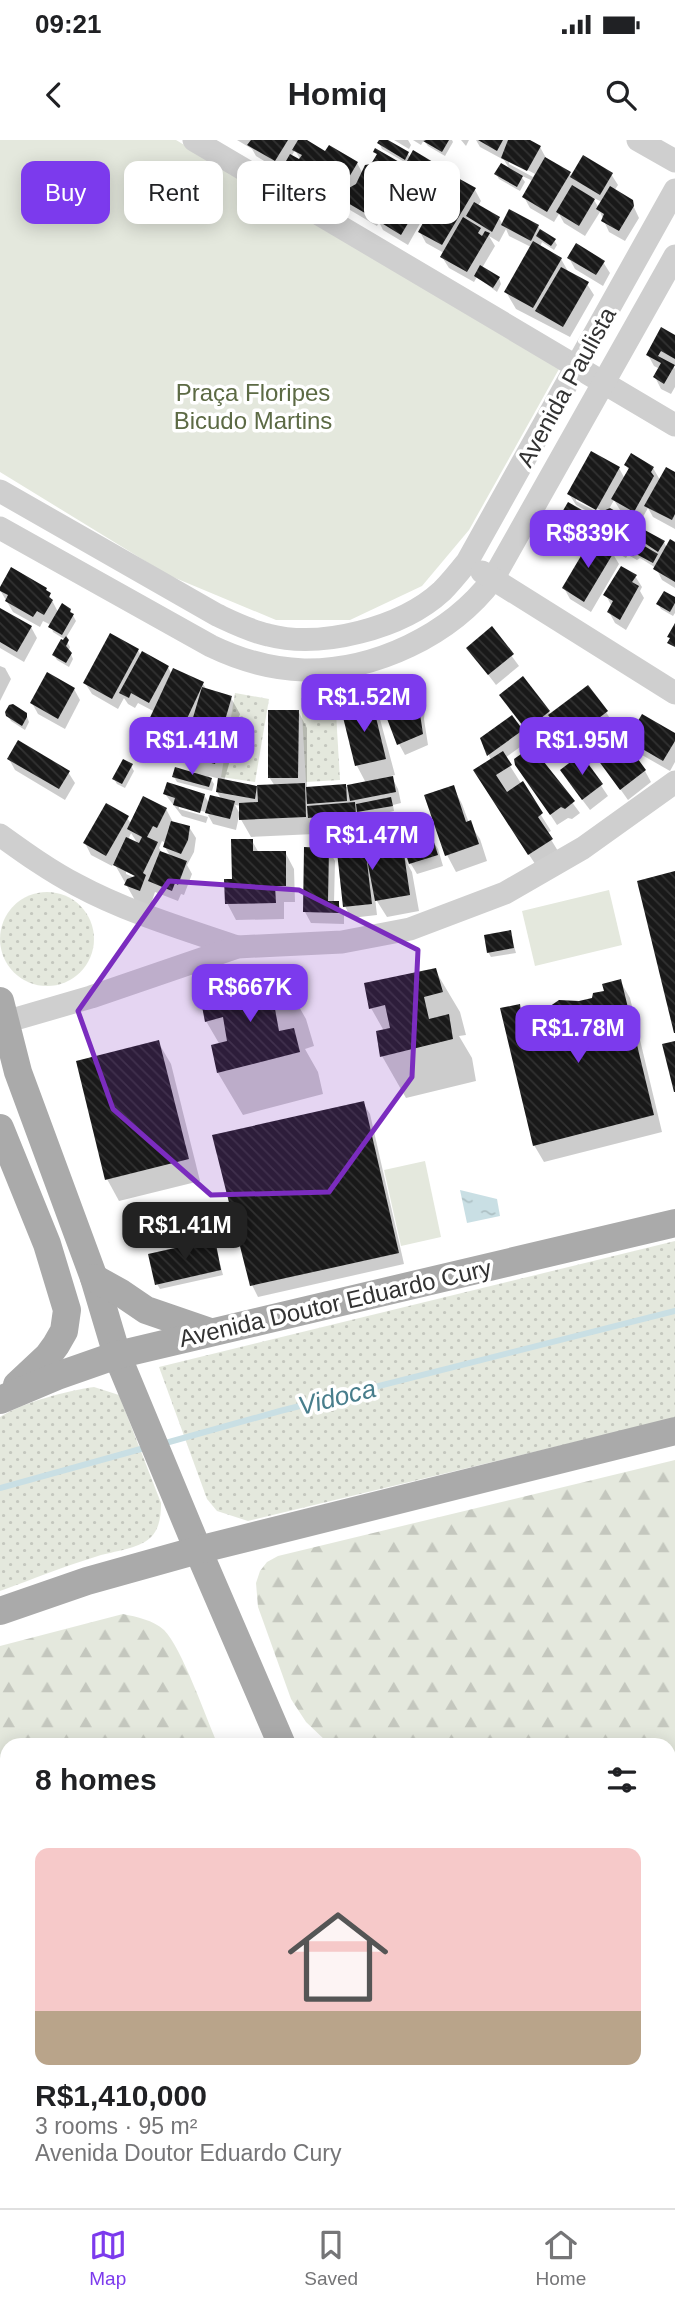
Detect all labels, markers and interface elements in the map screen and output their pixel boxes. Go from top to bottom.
text: 09:21 [35,9,102,39]
icon: back [35,76,73,114]
text: Homiq [288,76,387,112]
icon: search [602,76,640,114]
chip: Buy [21,161,110,224]
chip: Rent [124,161,223,224]
chip: Filters [237,161,350,224]
chip: New [364,161,460,224]
street label: Avenida Paulista [511,302,621,472]
park label: Praça Floripes Bicudo Martins [174,379,332,434]
pin: R$839K [531,510,645,570]
text: R$839K [546,520,630,546]
pin: R$1.52M [299,674,429,734]
text: R$1.52M [317,684,411,710]
pin: R$1.41M [127,718,257,777]
pin: R$1.95M [517,718,647,777]
text: R$1.41M [145,727,239,753]
text: R$1.95M [535,727,629,753]
pin: R$1.47M [307,812,437,872]
text: R$1.47M [325,822,419,848]
pin: R$667K [193,964,307,1024]
text: R$667K [208,974,292,1000]
pin: R$1.78M [513,1006,643,1065]
text: R$1.78M [531,1015,625,1041]
pin: R$1.41M [120,1202,250,1262]
text: R$1.41M [138,1212,232,1238]
street label: Avenida Doutor Eduardo Cury [176,1254,494,1352]
water label: Vidoca [295,1373,379,1421]
icon: filters [603,1761,641,1799]
text: 8 homes [35,1763,157,1796]
icon: home [275,1894,401,2020]
text: R$1,410,000 [35,2079,207,2112]
text: 3 rooms · 95 m² [35,2113,197,2139]
text: Avenida Doutor Eduardo Cury [35,2140,341,2166]
tab: Map [89,2226,127,2290]
tab: Saved [304,2226,358,2290]
tab: Home [536,2226,586,2290]

